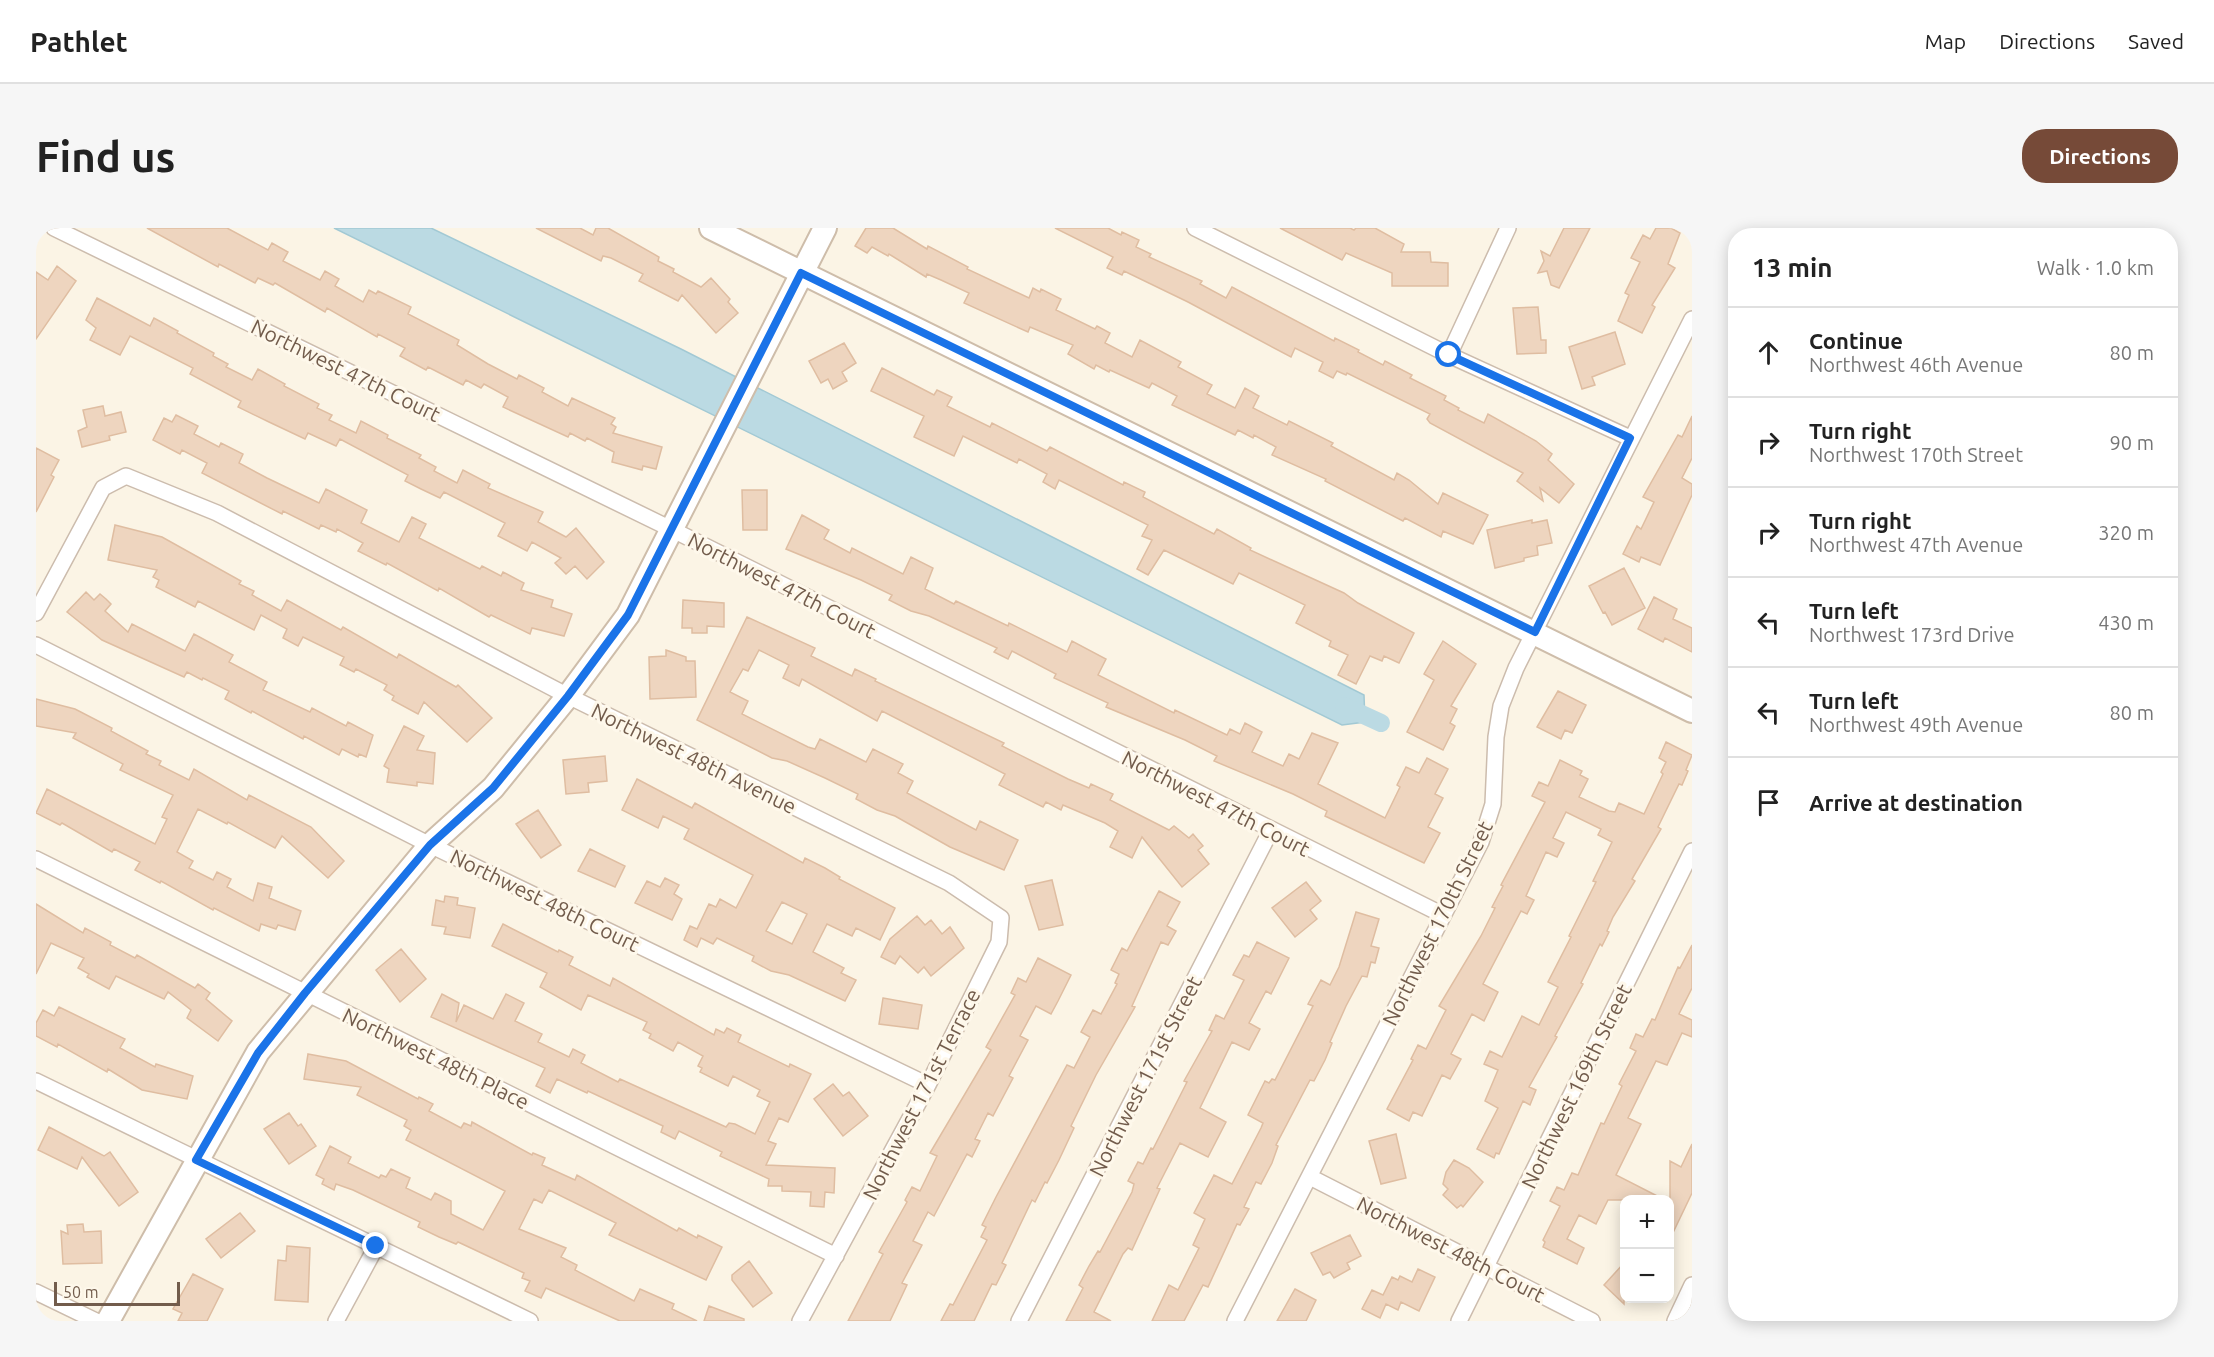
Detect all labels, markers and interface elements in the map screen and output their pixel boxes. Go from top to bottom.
text: Pathlet [30,26,128,57]
text: Map [1925,29,1966,53]
text: Directions [1999,29,2095,53]
text: Saved [2128,29,2184,53]
button: Directions [2022,129,2178,183]
text: Find us [36,133,175,180]
text: 13 min [1752,253,1832,282]
text: Walk · 1.0 km [2037,256,2154,279]
street label: Northwest 47th Court [247,314,445,426]
text: Continue [1809,328,1903,353]
icon: ahead [1752,336,1785,369]
route start [1435,341,1461,367]
text: 80 m [2110,341,2154,364]
text: Northwest 46th Avenue [1809,353,2023,376]
text: Turn right [1809,418,1911,443]
icon: right [1752,426,1785,459]
text: 90 m [2110,431,2154,454]
text: Northwest 170th Street [1809,443,2023,466]
text: Turn right [1809,508,1911,533]
icon: right [1752,516,1785,549]
text: 320 m [2098,521,2154,544]
street label: Northwest 47th Court [684,527,880,643]
text: Northwest 47th Avenue [1809,533,2023,556]
text: Turn left [1809,598,1899,623]
icon: left [1752,606,1785,639]
text: 430 m [2098,611,2154,634]
text: Northwest 173rd Drive [1809,623,2014,646]
text: Turn left [1809,688,1899,713]
icon: left [1752,696,1785,729]
street label: Northwest 48th Avenue [588,698,800,818]
text: 80 m [2110,701,2154,724]
text: Northwest 49th Avenue [1809,713,2023,736]
street label: Northwest 47th Court [1118,745,1314,861]
icon: arrive [1752,786,1785,819]
text: Arrive at destination [1809,790,2023,815]
street label: Northwest 170th Street [1377,817,1497,1029]
street label: Northwest 48th Court [446,844,644,956]
street label: Northwest 171st Street [1084,972,1206,1180]
street label: Northwest 169th Street [1516,980,1636,1192]
street label: Northwest 171st Terrace [857,985,985,1203]
street label: Northwest 48th Place [339,1002,533,1114]
street label: Northwest 48th Court [1353,1191,1549,1307]
map controls [1620,1195,1674,1303]
button: + [1620,1195,1674,1249]
route end [362,1232,388,1258]
button: − [1620,1249,1674,1303]
scale bar [54,1279,180,1306]
text: 50 m [63,1283,99,1301]

